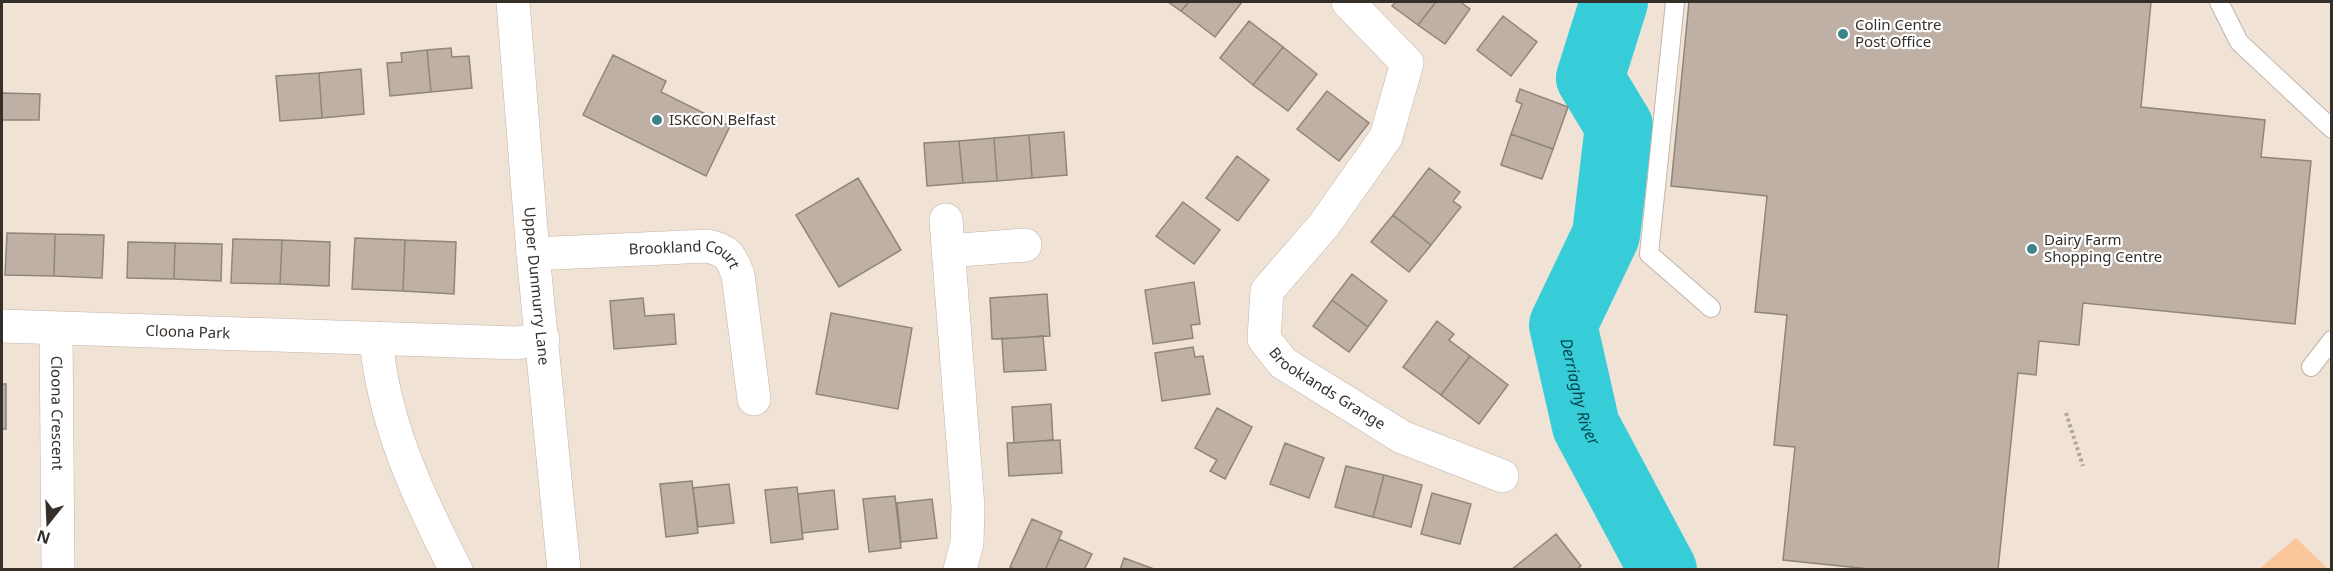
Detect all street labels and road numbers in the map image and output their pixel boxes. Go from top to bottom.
street label: Upper Dunmurry Lane [520,206,555,366]
street label: Brookland Court [628,235,745,272]
street label: Cloona Park [145,320,231,343]
street label: Brooklands Grange [1265,343,1390,433]
street label: Cloona Crescent [47,356,68,471]

